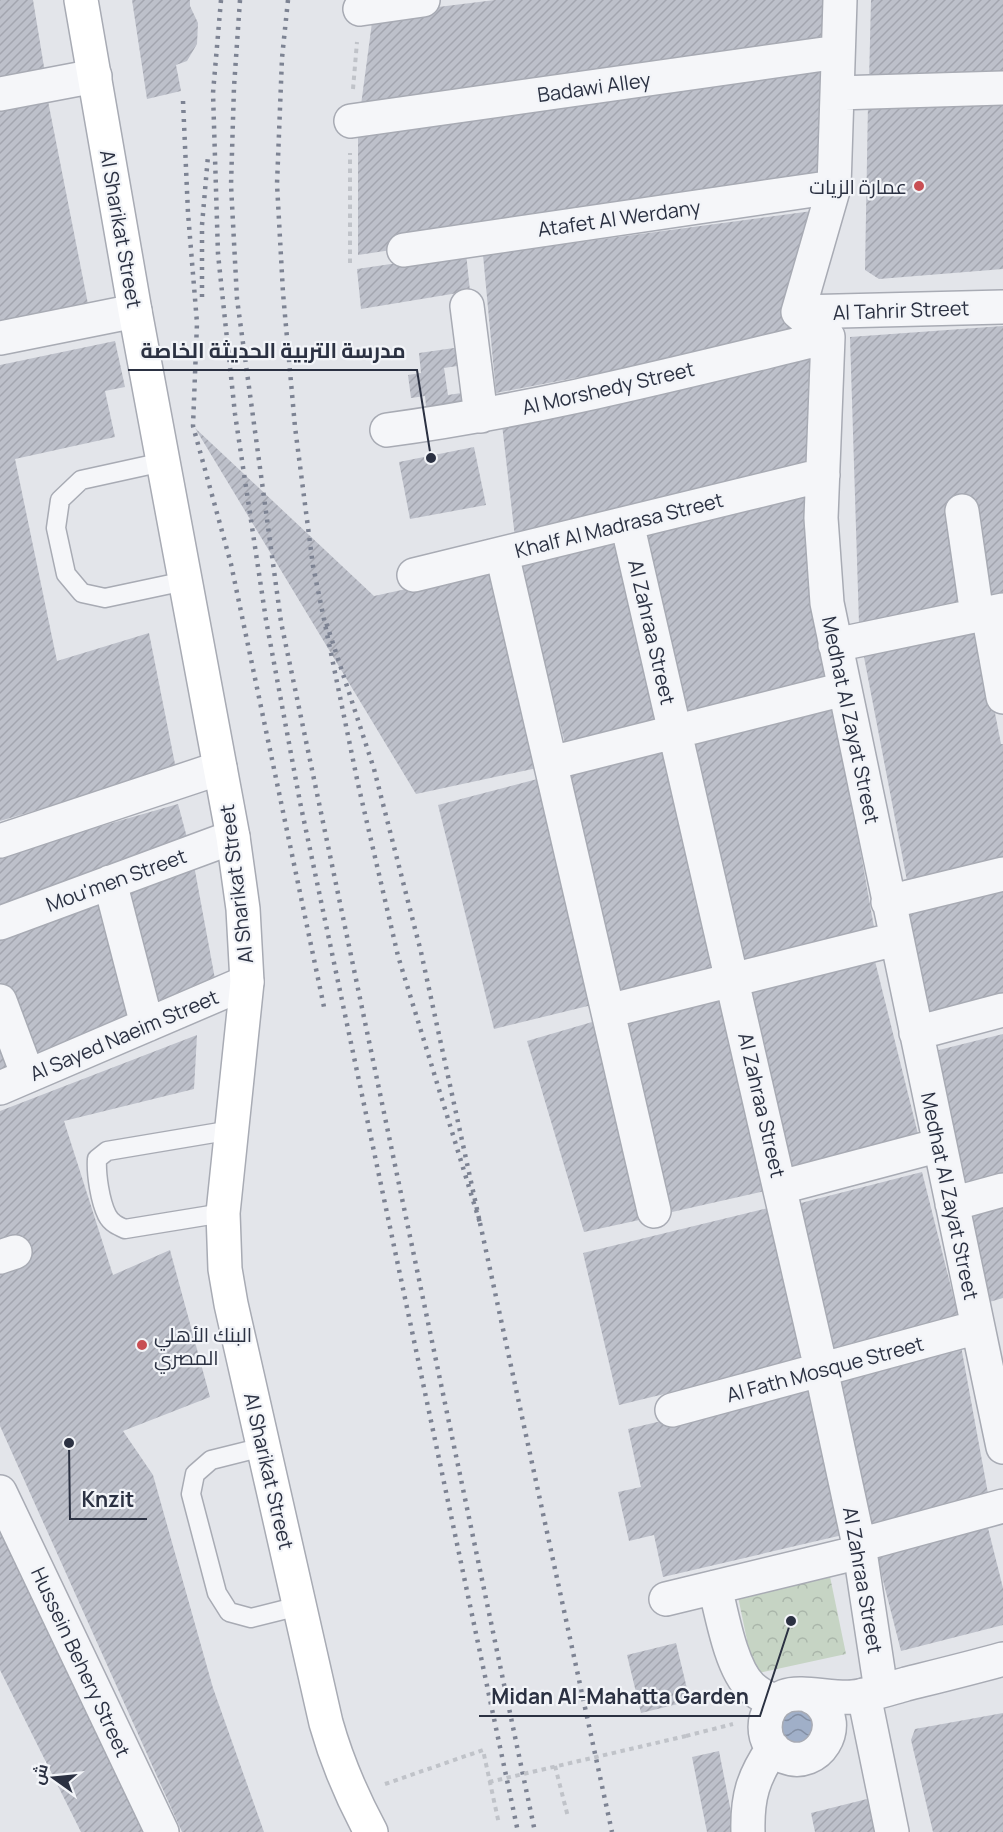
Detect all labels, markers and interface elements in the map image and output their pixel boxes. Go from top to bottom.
street label: Badawi Alley [536,66,653,108]
street label: Al Sharikat Street [94,148,148,310]
place label: عمارة الزيات [809,173,907,200]
marker: عمارة الزيات [912,179,926,193]
street label: Atafet Al Werdany [536,193,703,243]
street label: Al Tahrir Street [832,294,970,326]
callout: مدرسة التربية الحديثة الخاصة [128,331,417,370]
text: مدرسة التربية الحديثة الخاصة [140,336,406,364]
street label: Al Morshedy Street [519,355,697,421]
street label: Khalf Al Madrasa Street [512,486,726,564]
street label: Al Zahraa Street [622,557,682,707]
street label: Medhat Al Zayat Street [816,614,886,826]
street label: Al Sharikat Street [213,803,259,965]
street label: Mou'men Street [42,842,190,918]
street label: Al Sayed Naeim Street [25,983,223,1087]
street label: Al Zahraa Street [732,1030,792,1180]
street label: Medhat Al Zayat Street [915,1090,985,1302]
place label: البنك الأهلي المصري [154,1321,252,1374]
street label: Al Fath Mosque Street [723,1330,927,1408]
marker: البنك الأهلي المصري [135,1338,149,1352]
street label: Al Sharikat Street [238,1390,300,1552]
callout: Knzit [70,1480,147,1519]
text: Knzit [82,1485,134,1513]
street label: Al Zahraa Street [837,1505,889,1655]
street label: Hussein Behery Street [25,1563,137,1761]
callout: Midan Al-Mahatta Garden [479,1677,760,1716]
text: Midan Al-Mahatta Garden [491,1682,749,1710]
north arrow [24,1748,84,1808]
text: ش [26,1761,53,1787]

